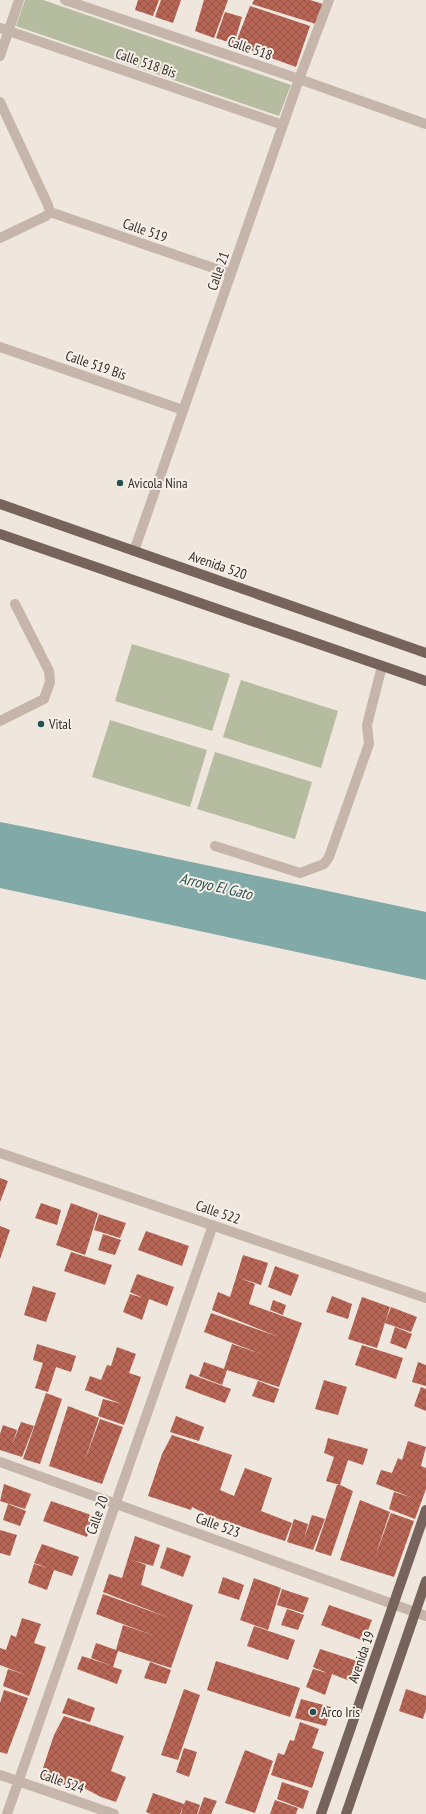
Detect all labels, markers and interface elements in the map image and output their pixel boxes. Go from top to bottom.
street label: Calle 518 [225,32,275,64]
street label: Calle 518 Bis [113,44,179,82]
street label: Calle 519 [120,214,170,246]
street label: Calle 21 [203,249,233,293]
street label: Calle 519 Bis [63,346,129,384]
place label: Avicola Nina [128,474,188,492]
marker: Avicola Nina [115,478,125,488]
street label: Avenida 520 [187,547,249,583]
place label: Vital [48,715,72,733]
marker: Vital [36,719,46,729]
water label: Arroyo El Gato [178,868,256,904]
street label: Calle 522 [193,1196,243,1228]
street label: Calle 20 [82,1493,112,1537]
street label: Calle 523 [193,1509,243,1541]
street label: Avenida 19 [344,1629,378,1685]
place label: Arco Iris [321,1703,360,1721]
marker: Arco Iris [308,1707,318,1717]
street label: Calle 524 [37,1765,87,1797]

